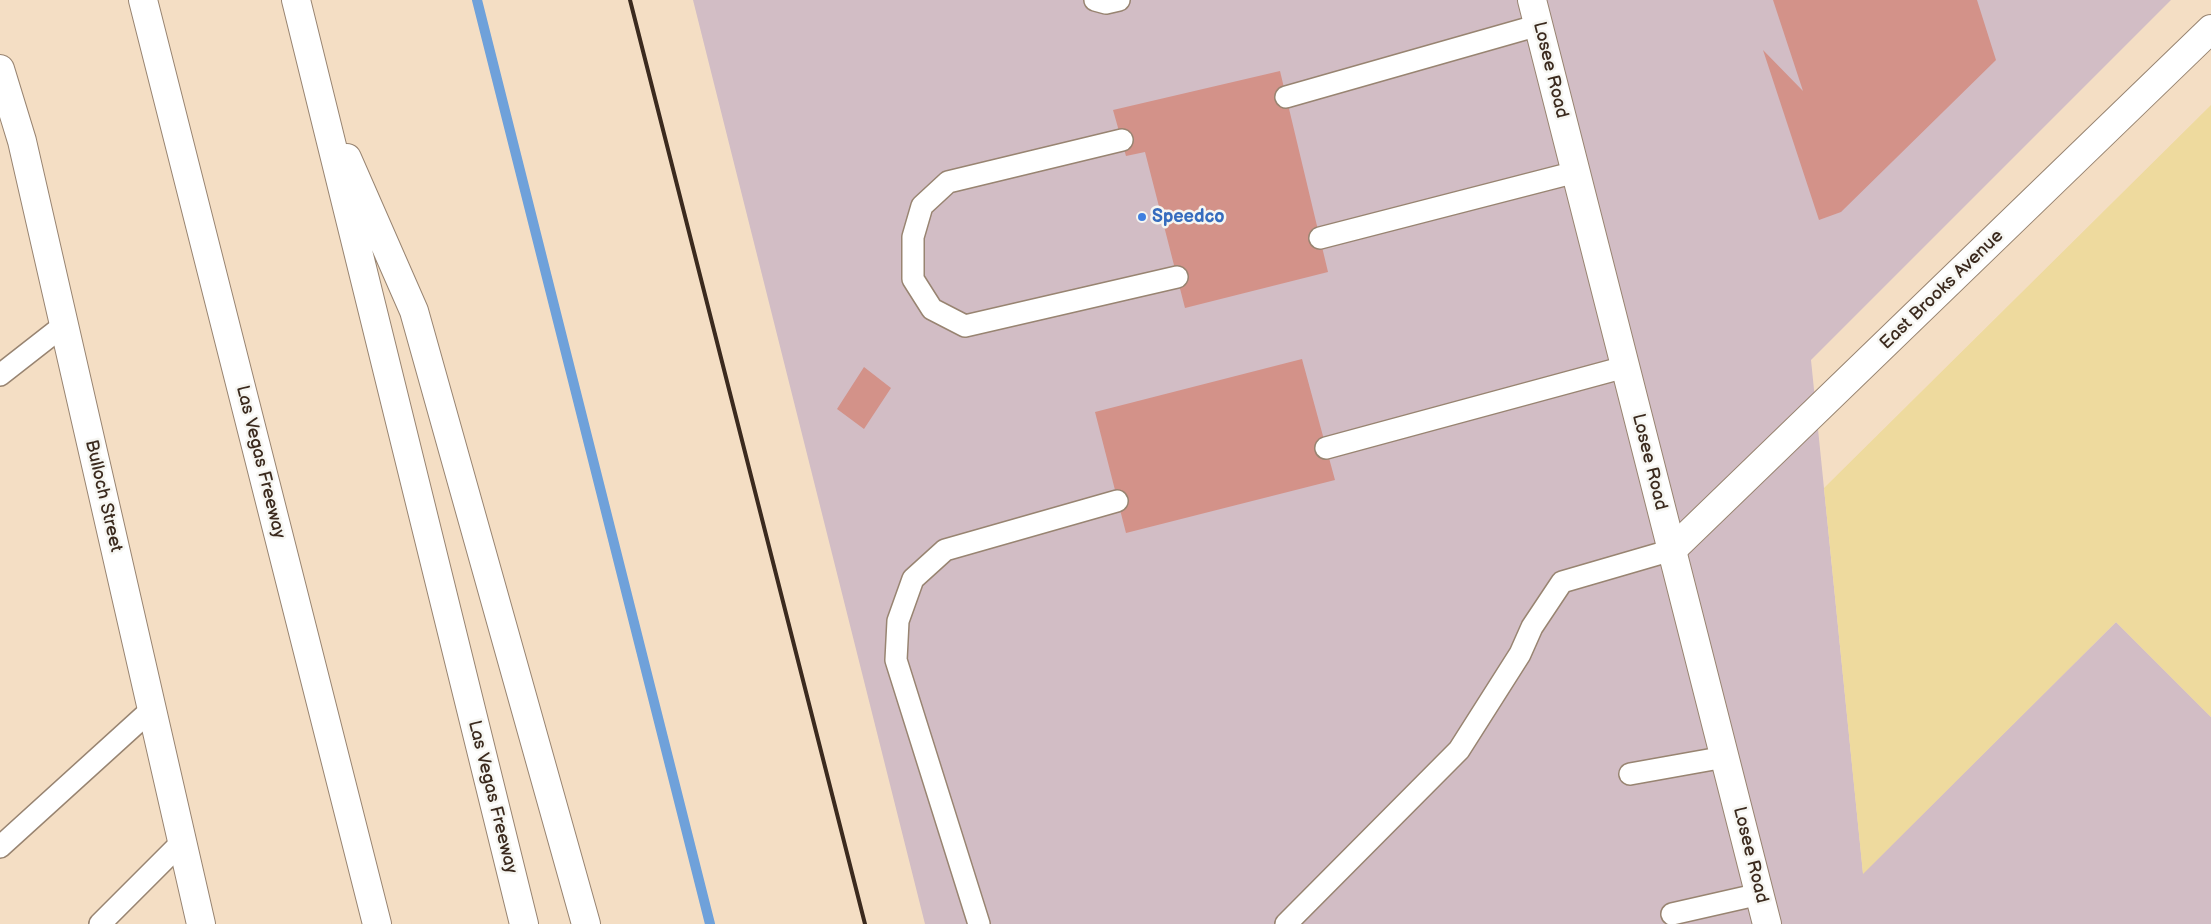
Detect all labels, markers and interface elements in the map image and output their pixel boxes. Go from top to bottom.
street label: Losee Road [1528,20,1572,120]
place label: Speedco [1152,206,1225,228]
marker: Speedco [1136,211,1148,223]
street label: East Brooks Avenue [1876,226,2008,354]
street label: Las Vegas Freeway [231,383,289,541]
street label: Losee Road [1627,412,1671,512]
street label: Bulloch Street [80,438,126,554]
street label: Las Vegas Freeway [463,718,521,876]
street label: Losee Road [1728,805,1772,905]

